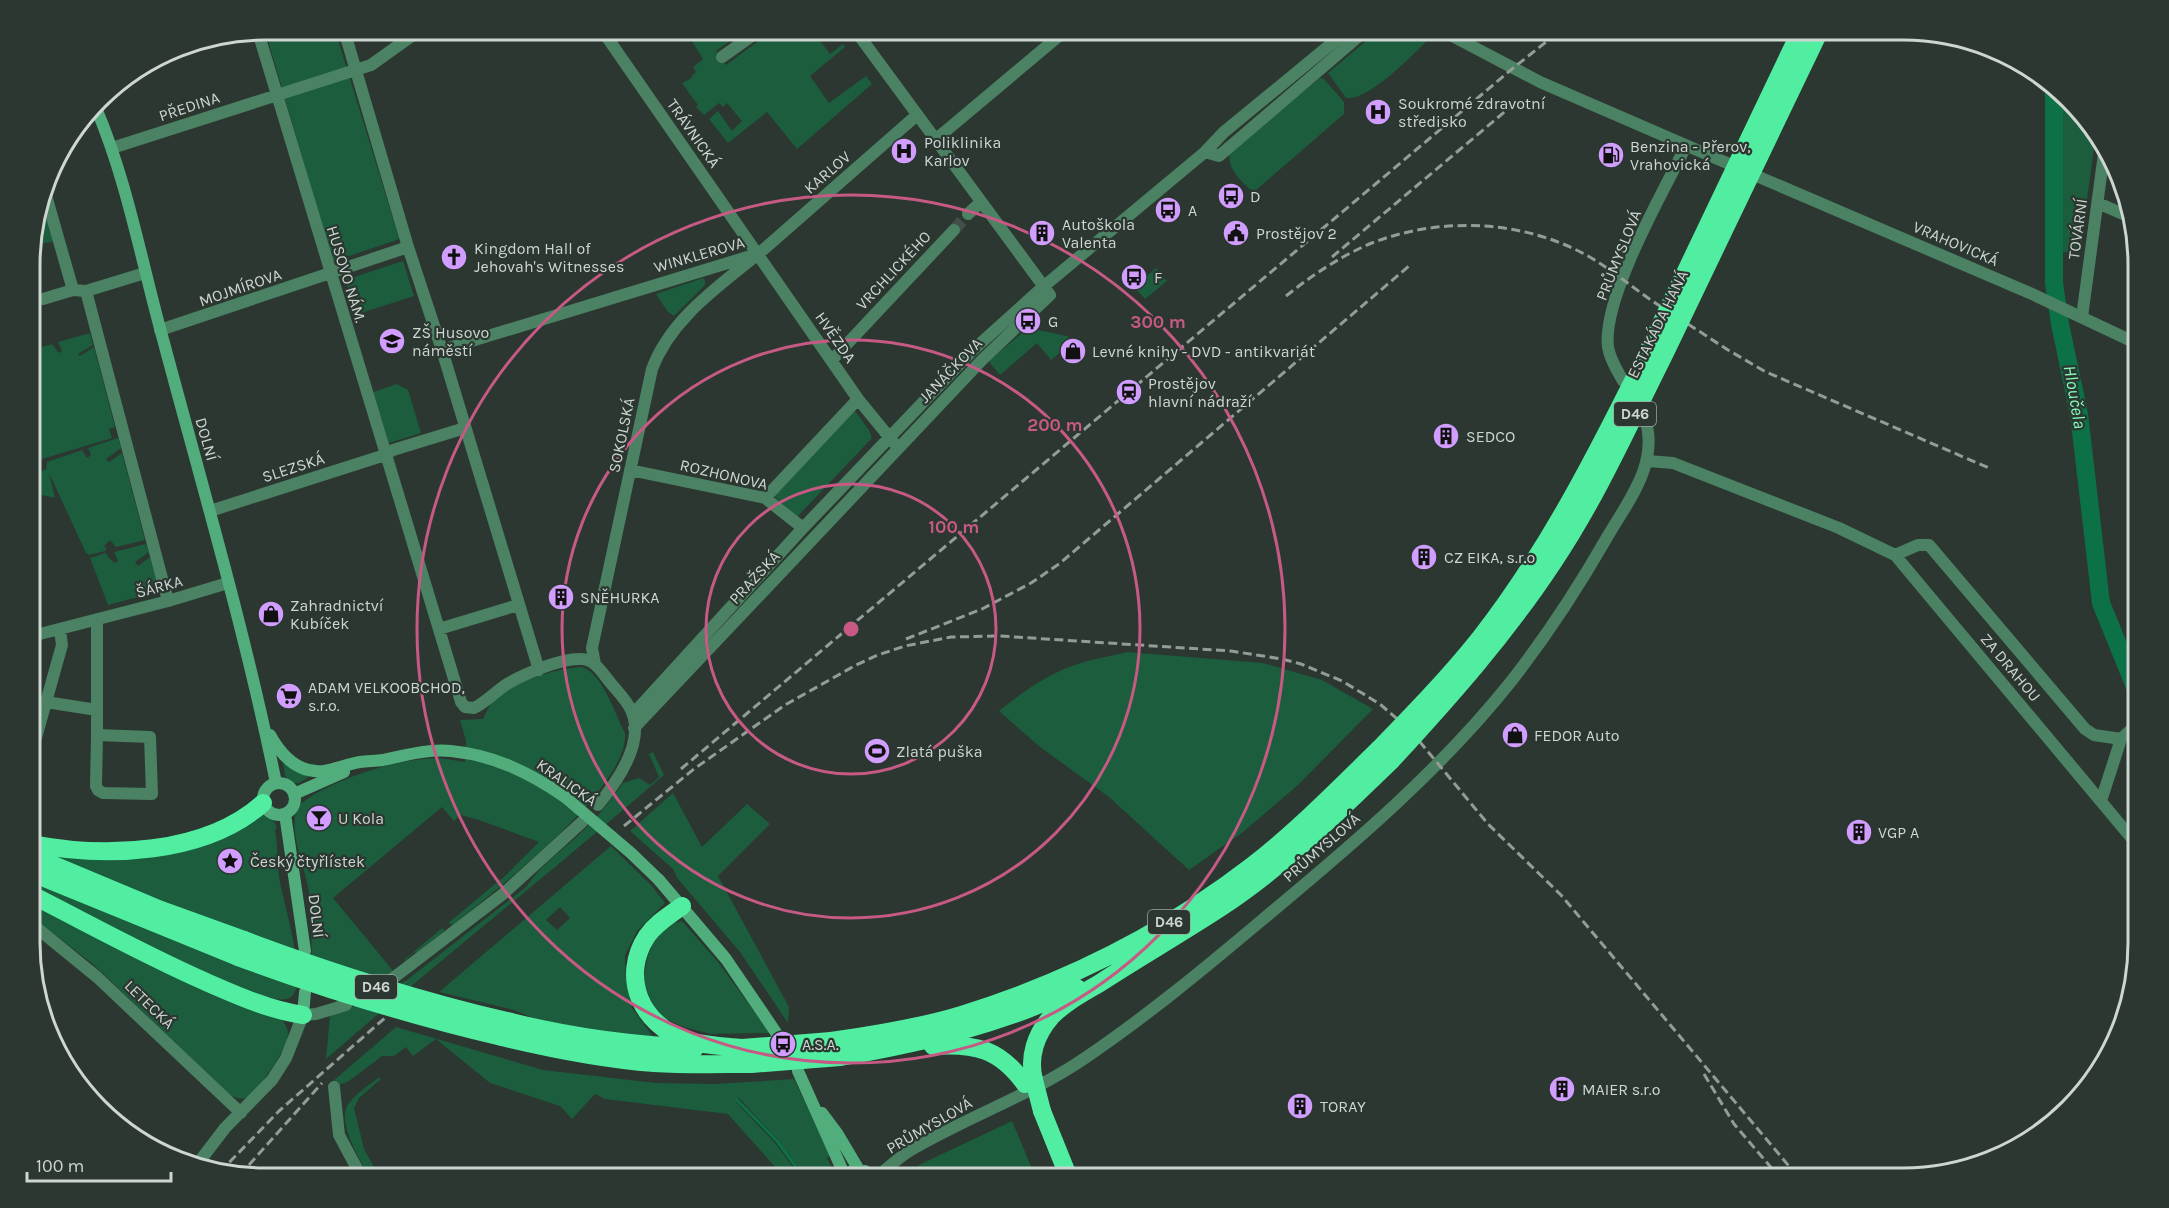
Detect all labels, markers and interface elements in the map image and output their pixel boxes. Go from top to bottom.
street label: PŘEDINA [156,88,222,125]
place label: Soukromé zdravotní středisko [1398,94,1546,131]
street label: TRÁVNICKÁ [663,95,724,171]
hospital icon: Soukromé zdravotní středisko [1363,97,1393,127]
place label: Poliklinika Karlov [924,133,1001,170]
hospital icon: Poliklinika Karlov [889,136,919,166]
place label: Benzina - Přerov, Vrahovická [1630,137,1751,174]
fuel station icon: Benzina - Přerov, Vrahovická [1596,140,1626,170]
street label: KARLOV [800,147,854,198]
bus stop icon: D [1216,181,1246,211]
place label: D [1250,187,1261,206]
bus stop icon: A [1153,195,1183,225]
street label: TOVÁRNÍ [2064,197,2091,261]
place label: A [1188,201,1197,220]
street label: PRŮMYSLOVÁ [1592,207,1645,303]
place label: Autoškola Valenta [1062,215,1135,252]
street label: VRAHOVICKÁ [1910,217,2001,270]
building icon: Autoškola Valenta [1027,218,1057,248]
public building icon: Prostějov 2 [1221,218,1251,248]
street label: HUSOVO NÁM. [323,223,370,325]
place label: Prostějov 2 [1256,224,1337,243]
street label: VRCHLICKÉHO [852,227,935,314]
street label: WINKLEROVA [652,232,747,277]
place label: Kingdom Hall of Jehovah's Witnesses [474,239,624,276]
church icon: Kingdom Hall of Jehovah's Witnesses [439,242,469,272]
bus stop icon: F [1119,262,1149,292]
street label: MOJMÍROVA [196,264,284,310]
street label: ESTAKÁDA HANÁ [1623,267,1692,381]
place label: F [1154,268,1162,287]
bus stop icon: G [1013,306,1043,336]
street label: HVĚZDA [811,308,860,366]
text: 300 m [1130,311,1186,333]
place label: G [1048,312,1058,331]
place label: ZŠ Husovo náměstí [412,323,489,360]
school or university icon: ZŠ Husovo náměstí [377,326,407,356]
street label: JANÁČKOVA [915,334,986,407]
shop icon: Levné knihy - DVD - antikvariát [1058,336,1088,366]
place label: Levné knihy - DVD - antikvariát [1092,342,1315,361]
water label: Hloučela [2059,363,2091,431]
place label: Prostějov hlavní nádraží [1148,374,1252,411]
station icon: Prostějov hlavní nádraží [1114,377,1144,407]
street label: SOKOLSKÁ [604,396,639,474]
road number: D46 [1614,402,1656,426]
text: 200 m [1027,414,1083,436]
street label: DOLNÍ [191,415,222,463]
building icon: SEDCO [1431,421,1461,451]
place label: SEDCO [1466,427,1515,446]
street label: SLEZSKÁ [260,449,327,486]
street label: ROZHONOVA [678,455,770,494]
text: 100 m [929,516,979,538]
building icon: CZ EIKA, s.r.o [1409,542,1439,572]
street label: PRAŽSKÁ [725,547,784,608]
place label: CZ EIKA, s.r.o [1444,548,1535,567]
street label: ŠÁRKA [134,571,185,602]
building icon: SNĚHURKA [546,582,576,612]
place label: SNĚHURKA [580,588,659,607]
place label: Zahradnictví Kubíček [290,596,384,633]
shop icon: Zahradnictví Kubíček [256,599,286,629]
centre of rings [841,619,861,639]
street label: ZA DRAHOU [1977,629,2045,705]
place label: ADAM VELKOOBCHOD, s.r.o. [308,678,465,715]
supermarket icon: ADAM VELKOOBCHOD, s.r.o. [274,681,304,711]
shop icon: FEDOR Auto [1500,720,1530,750]
place label: FEDOR Auto [1534,726,1620,745]
sports icon: Zlatá puška [862,736,892,766]
place label: Zlatá puška [896,742,983,761]
street label: KRALICKÁ [533,755,601,810]
bar icon: U Kola [304,803,334,833]
place label: U Kola [338,809,384,828]
street label: PRŮMYSLOVÁ [1279,809,1364,886]
building icon: VGP A [1844,817,1874,847]
place label: VGP A [1878,823,1919,842]
place icon: Český čtyřlístek [215,846,245,876]
place label: Český čtyřlístek [250,852,365,871]
street label: DOLNÍ [304,893,329,939]
road number: D46 [1148,910,1190,934]
road number: D46 [355,975,397,999]
street label: LETECKÁ [121,976,179,1033]
bus stop icon: A.S.A. [768,1029,798,1059]
place label: A.S.A. [802,1035,839,1054]
building icon: MAIER s.r.o [1547,1074,1577,1104]
place label: MAIER s.r.o [1582,1080,1660,1099]
building icon: TORAY [1285,1091,1315,1121]
street label: PRŮMYSLOVÁ [883,1093,976,1158]
place label: TORAY [1320,1097,1366,1116]
scale bar [27,1145,171,1183]
text: 100 m [36,1155,84,1177]

